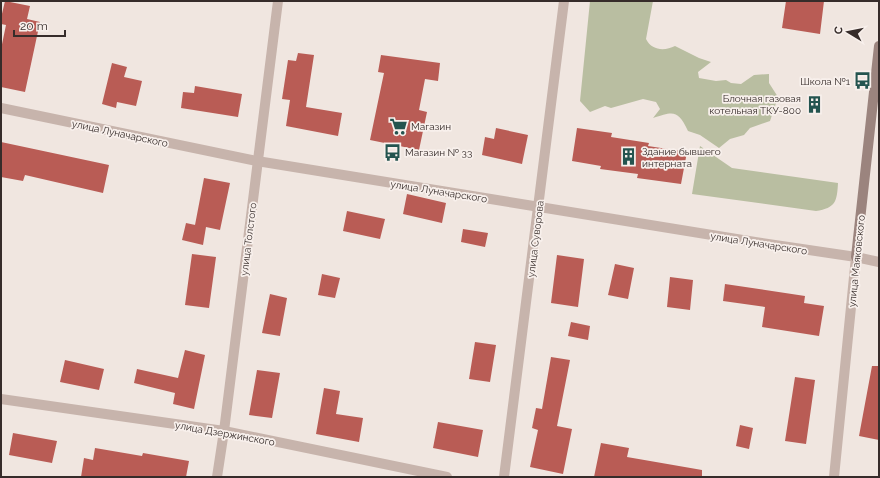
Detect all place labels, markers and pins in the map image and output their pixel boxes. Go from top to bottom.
bus stop icon: Школа №1 [853,71,873,91]
place label: Школа №1 [800,76,851,87]
place label: Блочная газовая котельная ТКУ-800 [709,93,801,116]
building icon: Блочная газовая котельная ТКУ-800 [804,94,824,114]
supermarket icon: Магазин [388,116,408,136]
place label: Магазин [411,121,451,132]
bus stop icon: Магазин № 33 [382,142,402,162]
place label: Здание бывшего интерната [642,146,721,169]
place label: Магазин № 33 [405,147,472,158]
building icon: Здание бывшего интерната [619,147,639,167]

